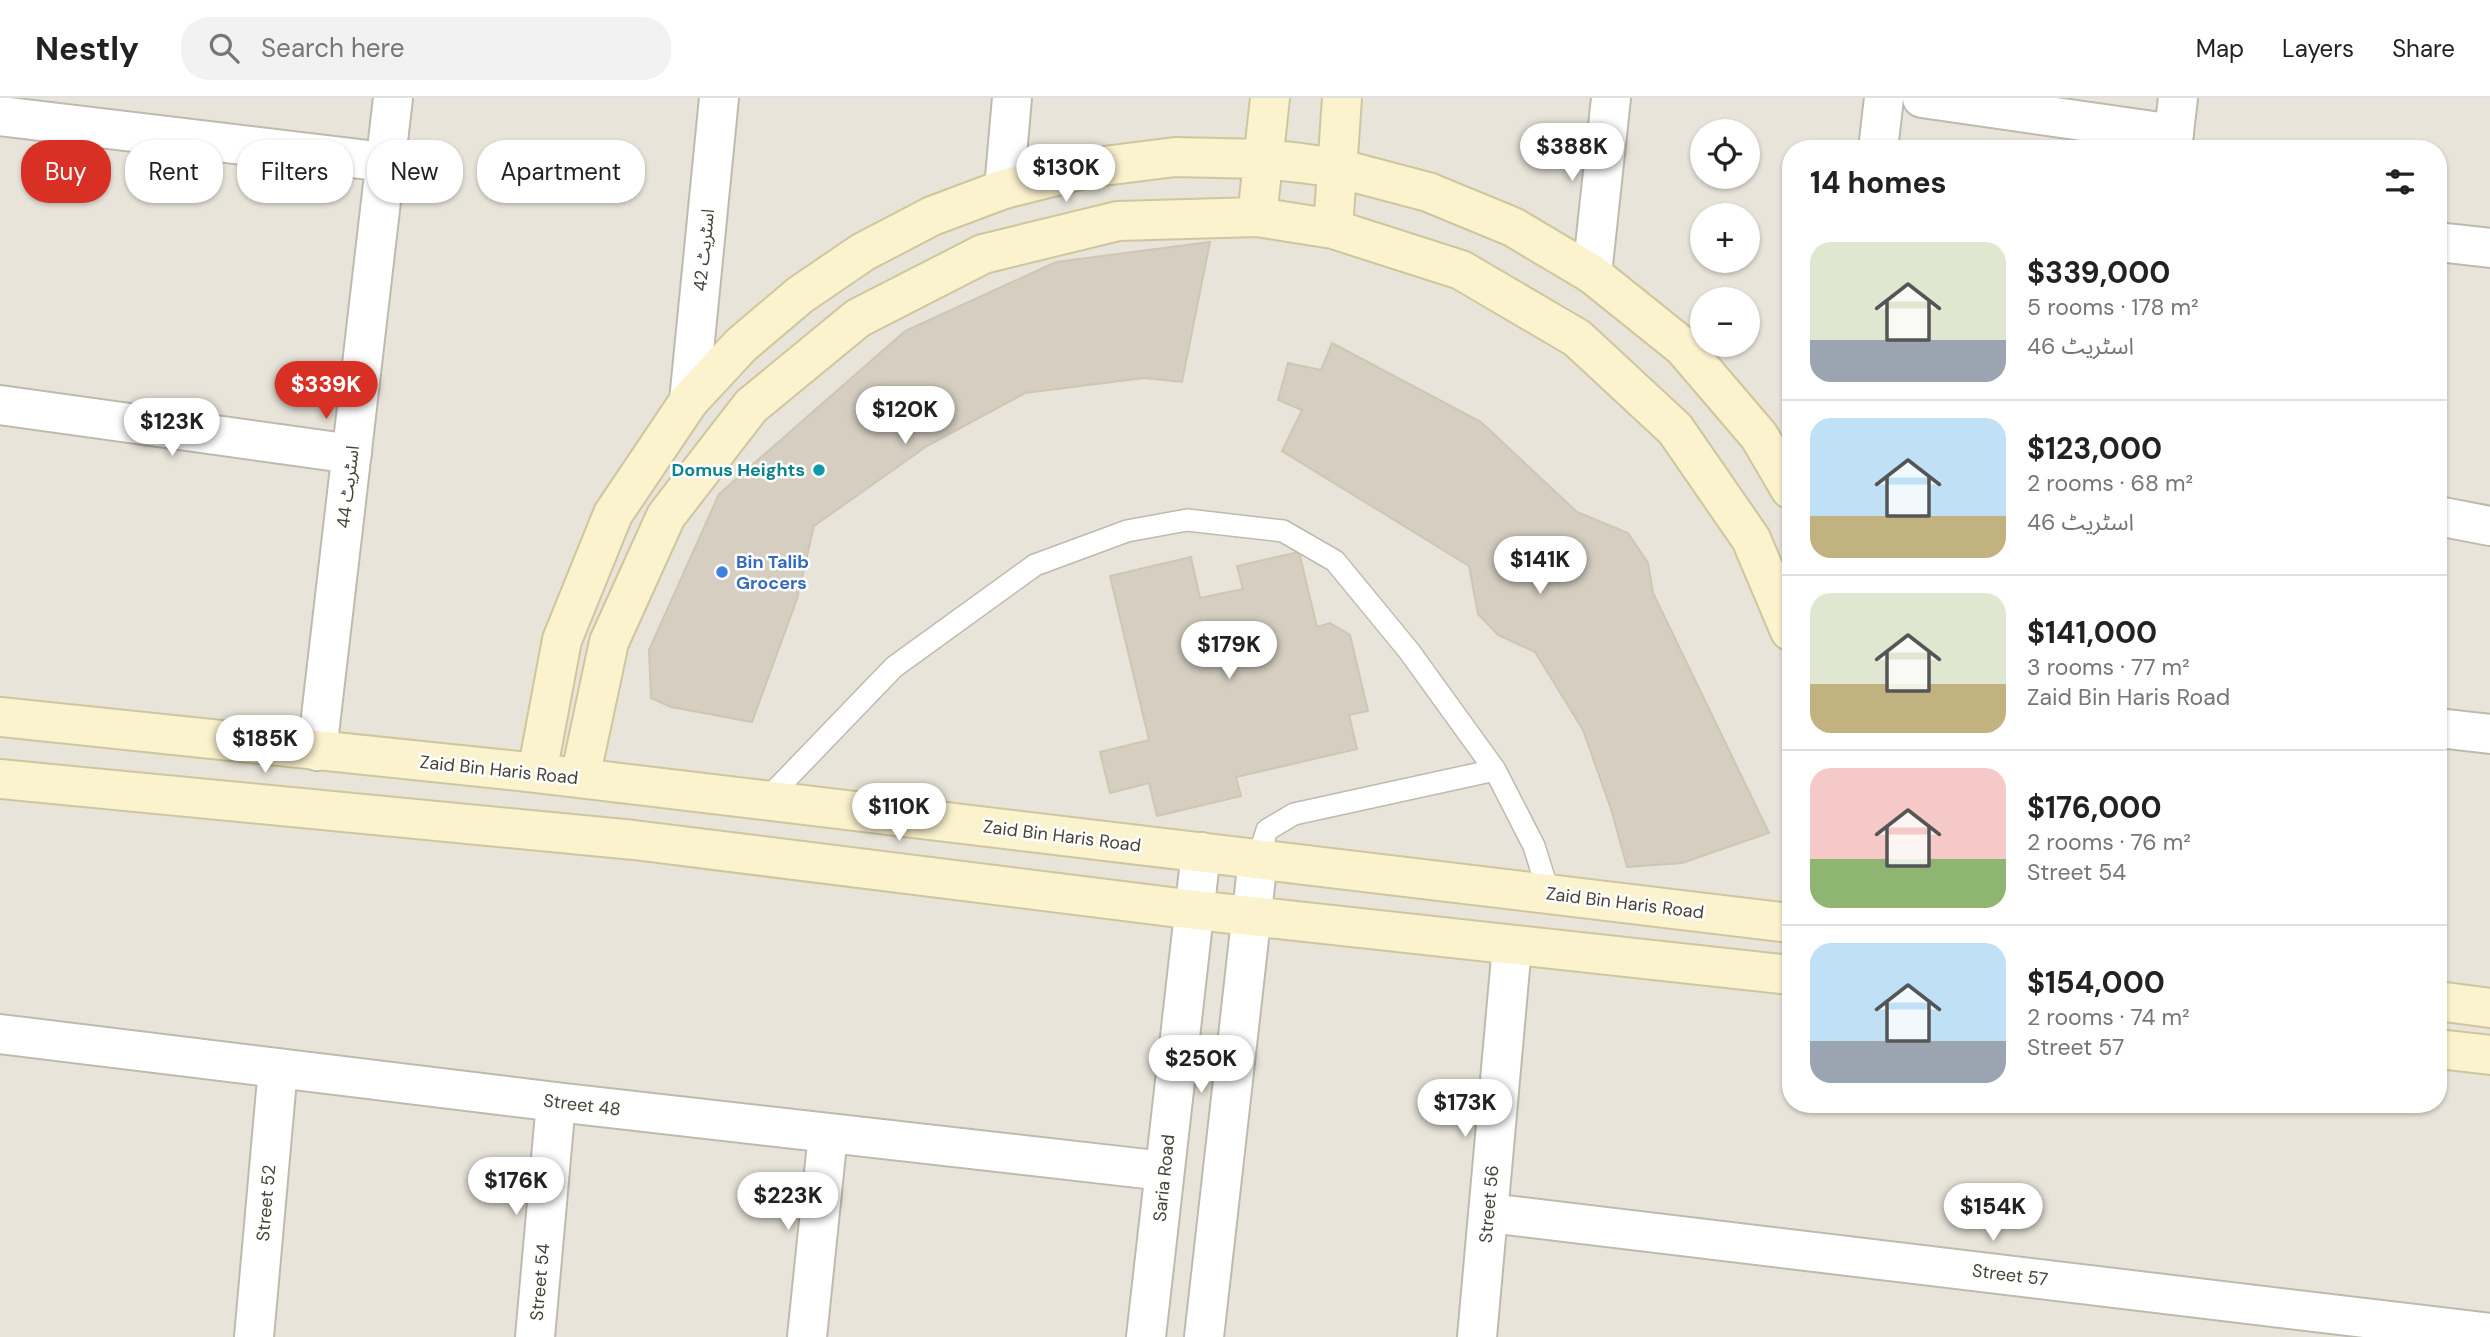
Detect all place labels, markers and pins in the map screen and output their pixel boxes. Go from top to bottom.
pin: $388K [1523,123,1621,183]
pin: $130K [1017,144,1115,204]
pin: $339K [277,362,375,421]
pin: $120K [856,386,954,446]
pin: $123K [123,398,221,458]
place label: Domus Heights [672,458,805,482]
marker: Domus Heights [811,462,827,478]
pin: $141K [1491,536,1589,596]
place label: Bin Talib Grocers [736,550,809,595]
marker: Bin Talib Grocers [714,564,730,580]
pin: $179K [1180,622,1278,681]
pin: $185K [216,716,314,775]
pin: $110K [850,784,948,843]
pin: $250K [1152,1035,1250,1095]
pin: $173K [1416,1080,1514,1139]
pin: $176K [467,1158,565,1217]
pin: $223K [739,1172,837,1232]
pin: $154K [1944,1184,2042,1243]

